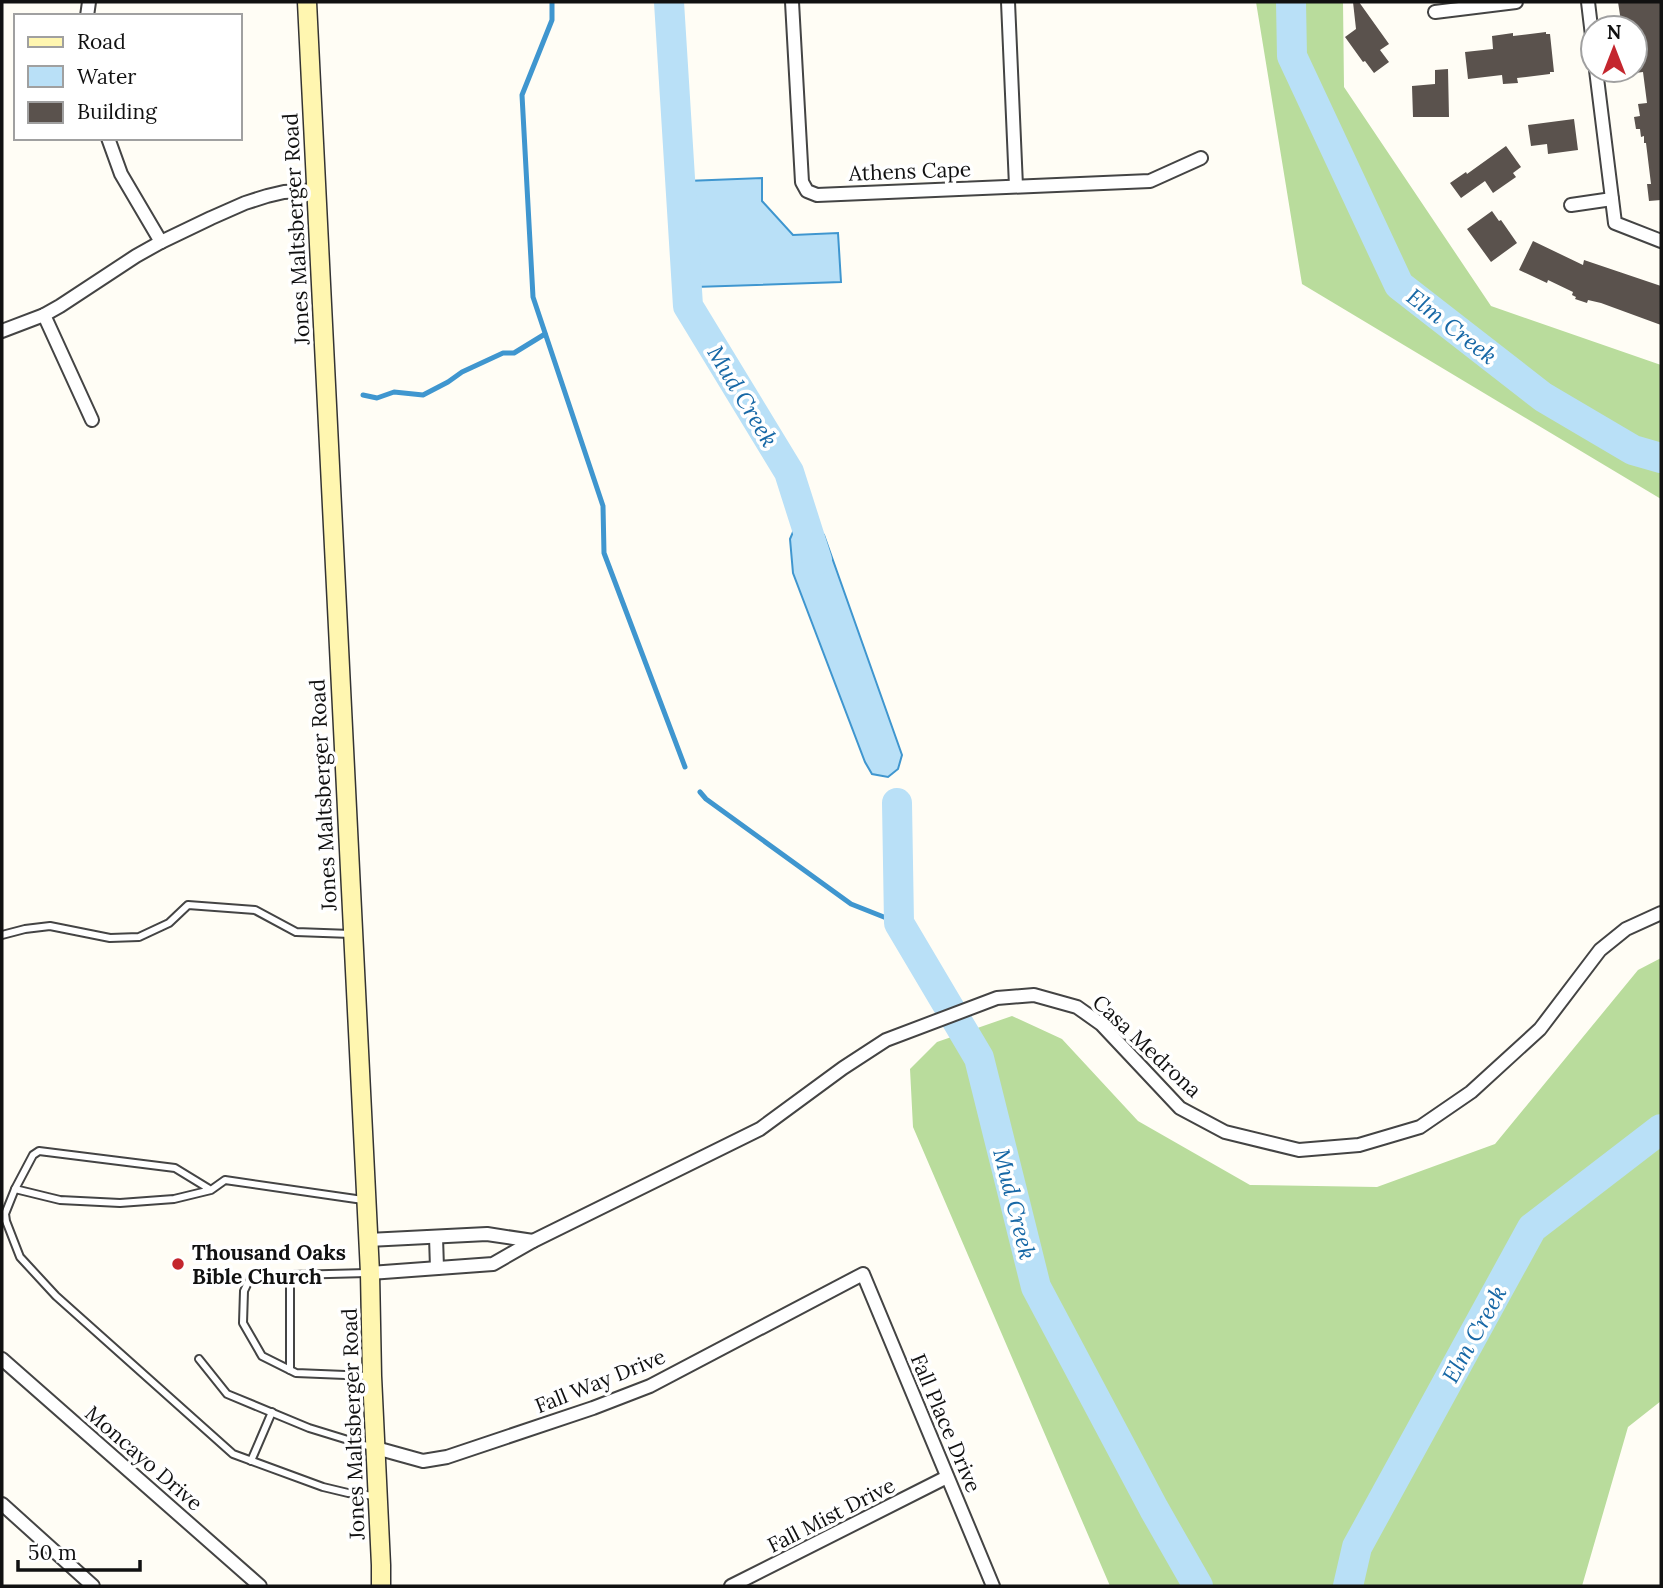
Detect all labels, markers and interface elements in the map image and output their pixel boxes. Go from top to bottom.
legend [14,14,242,140]
north arrow [1579,14,1649,84]
text: N [1607,20,1622,44]
text: Road [77,28,126,55]
text: Water [77,63,136,90]
text: Building [77,98,157,125]
street label: Jones Maltsberger Road [276,113,316,346]
street label: Athens Cape [847,155,972,187]
water label: Elm Creek [1401,282,1503,370]
water label: Mud Creek [701,340,785,452]
street label: Jones Maltsberger Road [303,679,343,912]
street label: Casa Medrona [1087,989,1207,1104]
water label: Mud Creek [987,1146,1043,1262]
place label: Thousand Oaks Bible Church [192,1239,346,1290]
marker: Thousand Oaks Bible Church [170,1256,186,1272]
water label: Elm Creek [1435,1280,1513,1388]
street label: Jones Maltsberger Road [335,1308,371,1541]
street label: Fall Way Drive [531,1343,669,1419]
street label: Fall Place Drive [905,1350,987,1496]
street label: Moncayo Drive [80,1400,208,1516]
street label: Fall Mist Drive [763,1471,899,1559]
scale bar [18,1528,140,1572]
text: 50 m [28,1539,77,1566]

